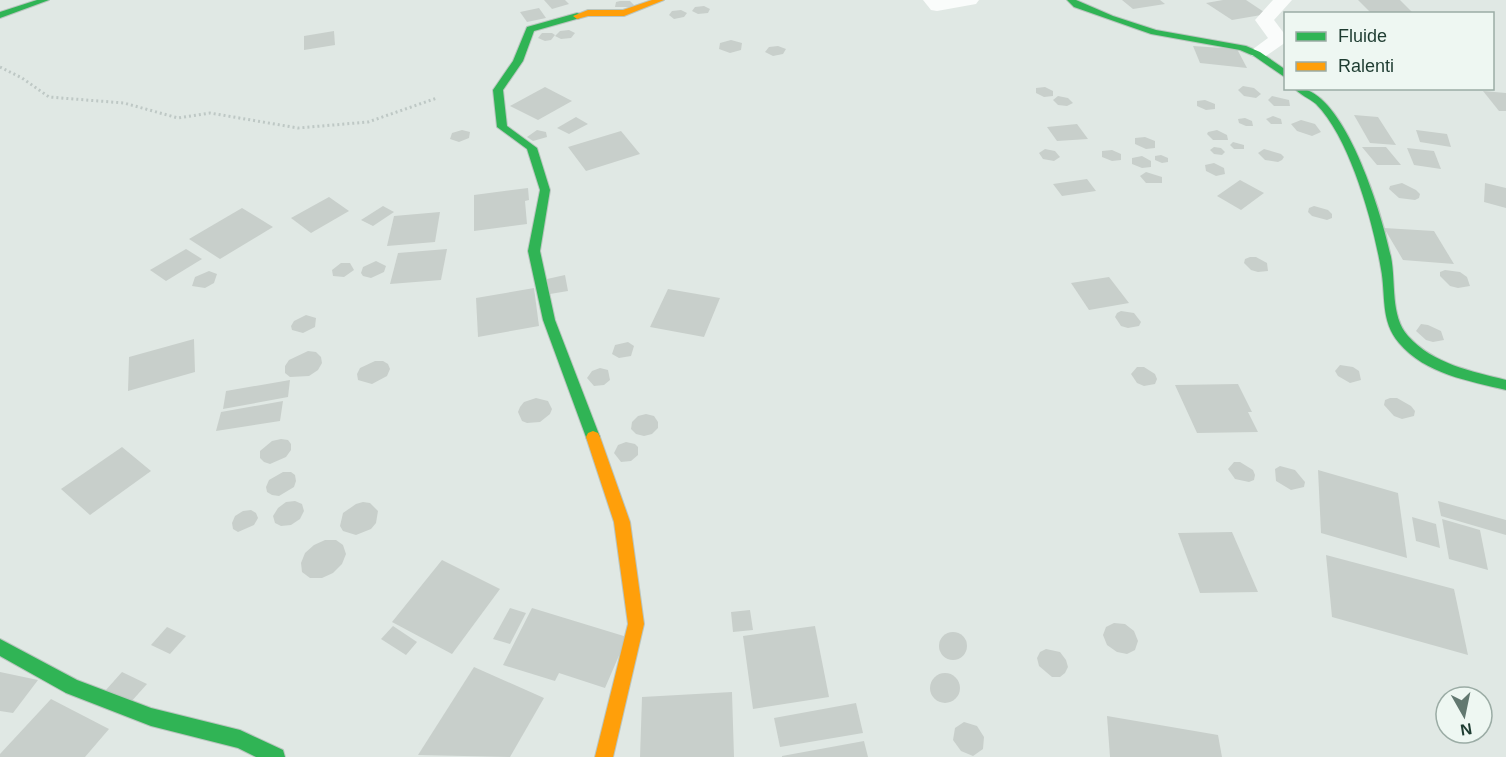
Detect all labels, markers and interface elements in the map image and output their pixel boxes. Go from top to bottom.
legend [1284,12,1494,90]
text: Fluide [1338,26,1387,46]
text: Ralenti [1338,56,1394,76]
north arrow [1434,685,1494,745]
text: N [1459,720,1473,739]

